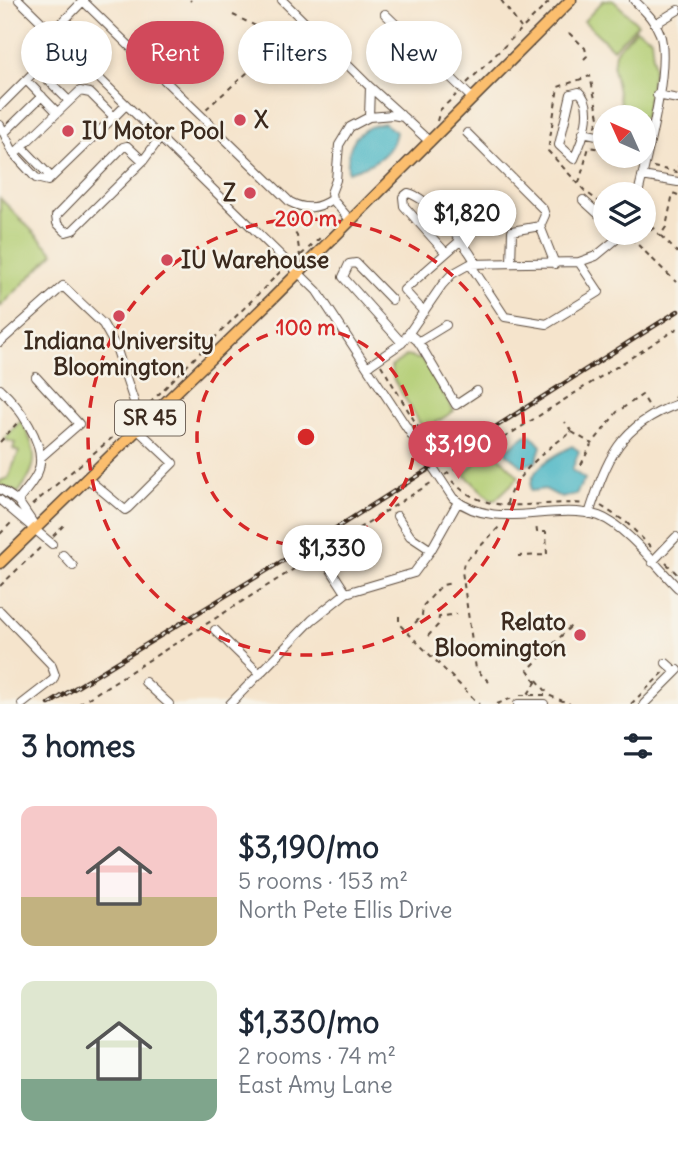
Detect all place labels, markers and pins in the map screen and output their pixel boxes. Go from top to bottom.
place label: X [254,105,269,134]
marker: X [232,112,248,128]
place label: IU Motor Pool [82,116,224,145]
marker: IU Motor Pool [60,123,76,139]
place label: Z [223,178,236,207]
marker: Z [242,185,258,201]
pin: $1,820 [410,190,524,250]
place label: IU Warehouse [181,245,329,274]
marker: IU Warehouse [159,252,175,268]
marker: Indiana University Bloomington [111,308,127,324]
place label: Indiana University Bloomington [24,326,214,381]
pin: $3,190 [401,421,515,481]
centre of rings [294,425,318,449]
pin: $1,330 [275,526,389,585]
place label: Relato Bloomington [434,607,566,662]
marker: Relato Bloomington [572,627,588,643]

